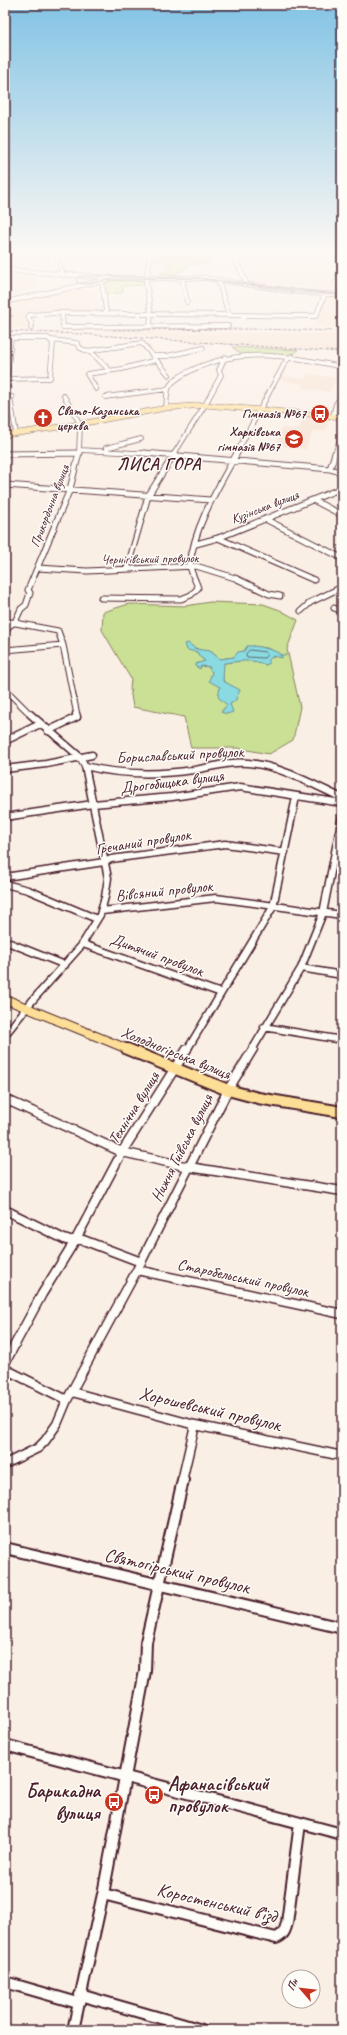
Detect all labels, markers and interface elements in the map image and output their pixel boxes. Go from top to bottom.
place label: Свято-Казанська церква [57,403,140,434]
bus stop icon: Гімназія №67 [309,403,331,425]
place label: Гімназія №67 [242,406,307,422]
church icon: Свято-Казанська церква [32,407,54,429]
place label: Харківська гімназія №67 [217,424,281,455]
school or university icon: Харківська гімназія №67 [283,428,305,450]
district label: ЛИСА ГОРА [117,454,202,475]
street label: Прикордонна вулиця [27,461,74,550]
street label: Кузінська вулиця [229,486,302,527]
street label: Чернігівський провулок [101,550,200,568]
street label: Бориславський провулок [116,742,245,768]
street label: Дрогобицька вулиця [119,766,226,798]
street label: Гречаний провулок [94,824,193,859]
street label: Вівсяний провулок [115,876,214,906]
street label: Дитячий провулок [108,929,207,981]
street label: Холодногірська вулиця [118,1022,235,1084]
street label: Технічна вулиця [104,1067,165,1148]
street label: Нижня Гиївська вулиця [146,1090,218,1205]
street label: Старобельський провулок [176,1254,312,1302]
street label: Хорошевський провулок [137,1381,285,1437]
street label: Святогірський провулок [102,1543,254,1600]
place label: Афанасівський провулок [168,1772,271,1818]
place label: Барикадна вулиця [26,1779,102,1825]
bus stop icon: Афанасівський провулок [143,1784,165,1806]
bus stop icon: Барикадна вулиця [103,1791,125,1813]
street label: Коростенський в’їзд [155,1878,281,1929]
north arrow [281,1969,321,2009]
text: Пн [283,1975,302,1993]

